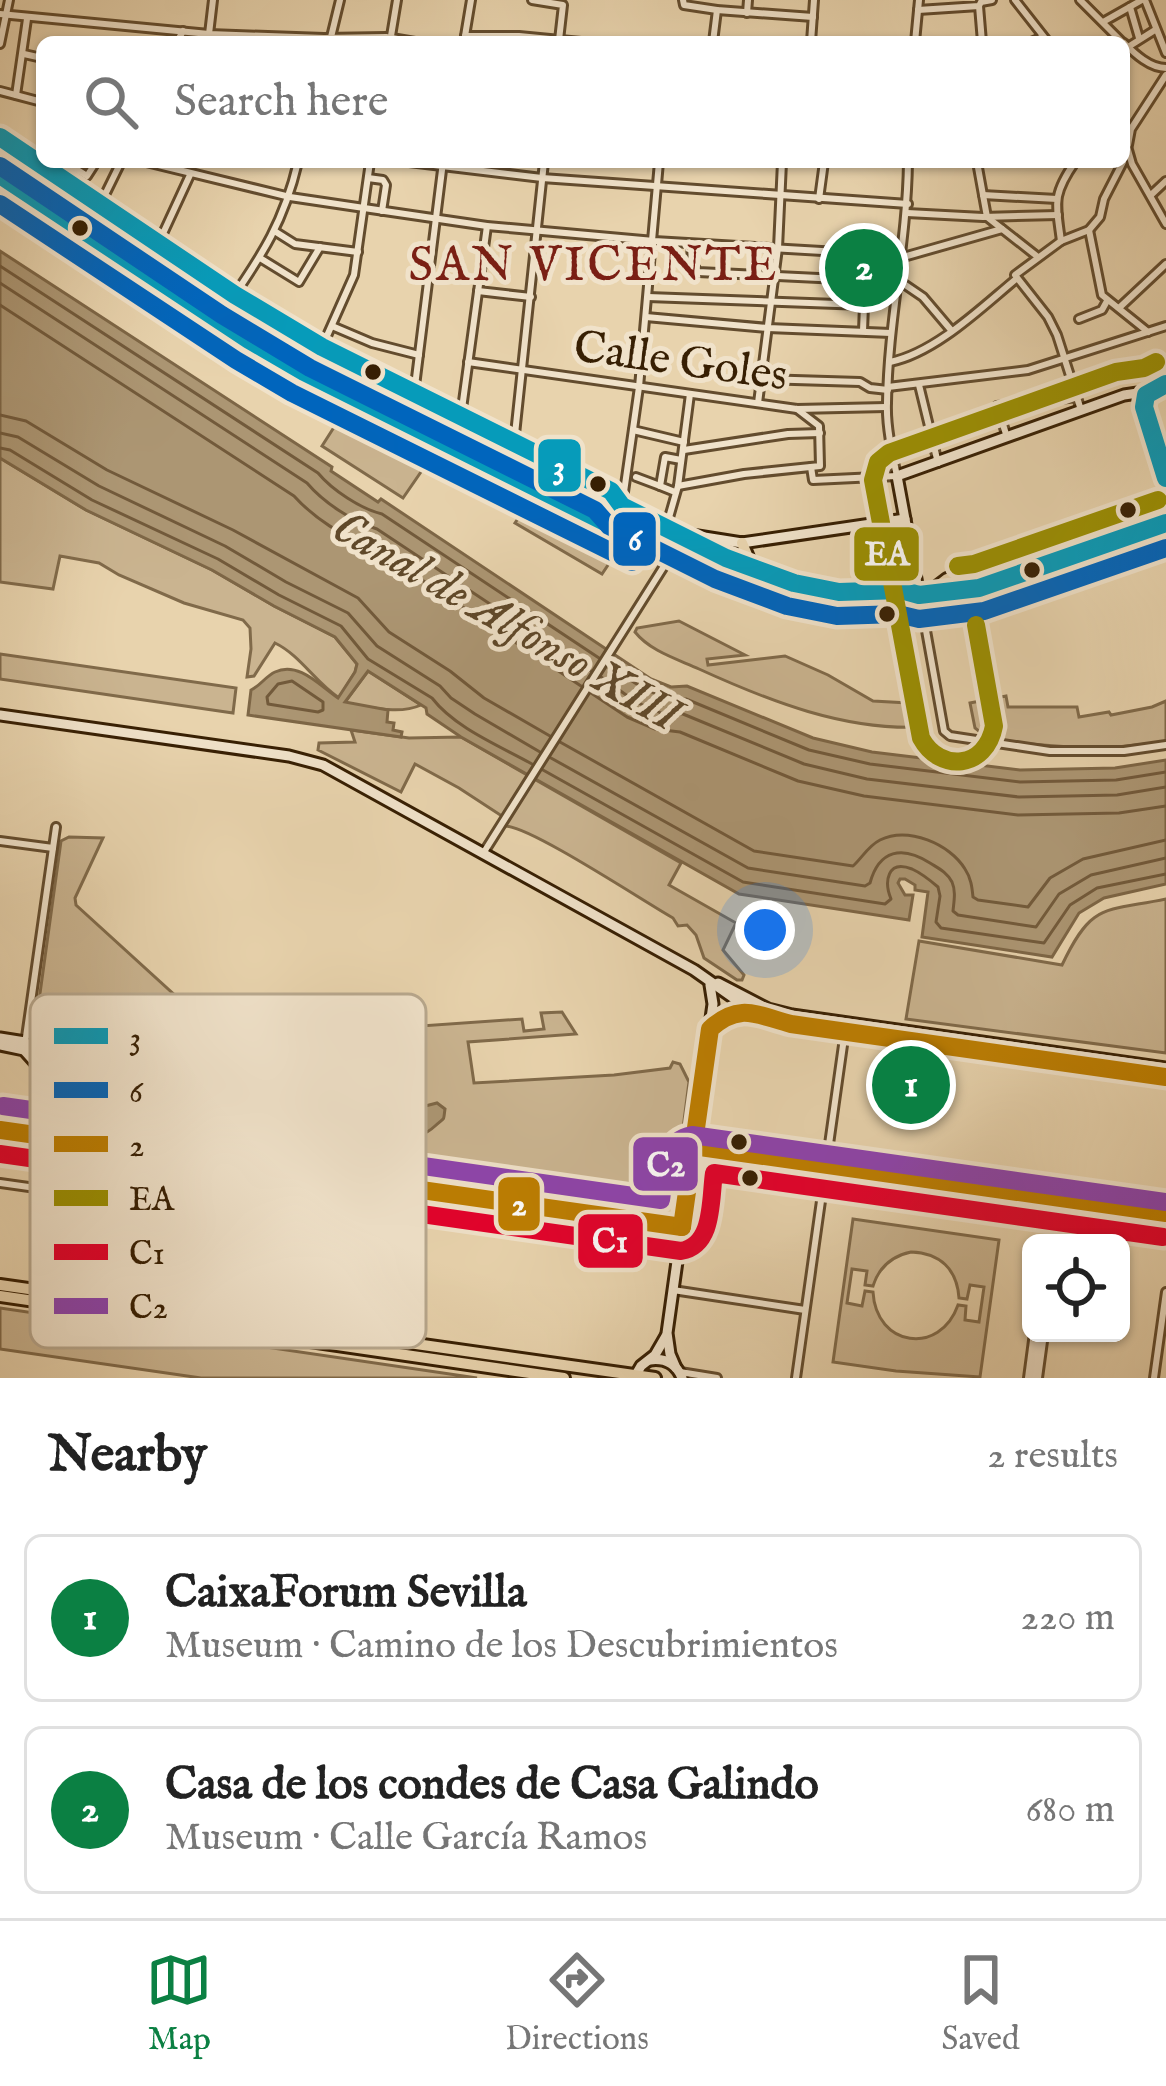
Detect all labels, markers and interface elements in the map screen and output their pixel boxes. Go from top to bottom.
search box [36,36,1130,168]
icon: search [78,69,144,135]
text: Search here [174,74,388,131]
unlabelled marker [69,217,91,239]
pin: 2 [825,223,903,313]
district label: SAN VICENTE [409,237,779,297]
street label: Calle Goles [570,319,791,406]
unlabelled marker [362,361,384,383]
line badge: 3 [536,437,583,494]
text: 3 [553,447,565,489]
unlabelled marker [587,473,609,495]
water label: Canal de Alfonso XIII [321,498,694,749]
unlabelled marker [1117,499,1139,521]
line badge: 6 [611,510,658,568]
text: 6 [628,520,643,562]
line badge: EA [852,525,921,583]
text: EA [864,535,911,577]
unlabelled marker [1021,559,1043,581]
unlabelled marker [876,603,898,625]
your location [735,900,795,960]
legend [30,994,426,1348]
text: 3 [129,1018,141,1060]
pin: 1 [872,1040,950,1130]
text: 6 [129,1072,144,1114]
text: 2 [129,1126,145,1168]
unlabelled marker [728,1131,750,1153]
line badge: C2 [631,1135,700,1193]
text: C2 [646,1146,686,1188]
unlabelled marker [739,1167,761,1189]
line badge: 2 [496,1175,542,1233]
text: EA [129,1180,175,1222]
text: 2 [511,1185,527,1227]
line badge: C1 [576,1212,645,1270]
text: C1 [592,1222,628,1264]
text: C1 [129,1234,165,1276]
map controls [1022,1234,1130,1342]
button: locate [1022,1234,1130,1342]
text: C2 [129,1288,168,1330]
text: Nearby [48,1424,207,1489]
text: 2 results [987,1432,1118,1481]
text: CaixaForum Sevilla [165,1565,527,1622]
text: 1 [83,1594,97,1643]
text: 220 m [1021,1594,1115,1643]
text: Museum · Camino de los Descubrimientos [165,1622,838,1671]
text: Casa de los condes de Casa Galindo [165,1757,819,1814]
text: 2 [81,1786,99,1835]
text: 680 m [1025,1786,1115,1835]
text: Museum · Calle García Ramos [165,1814,647,1863]
tab: Map [146,1947,212,2061]
tab: Directions [505,1947,649,2061]
tab: Saved [942,1947,1020,2061]

